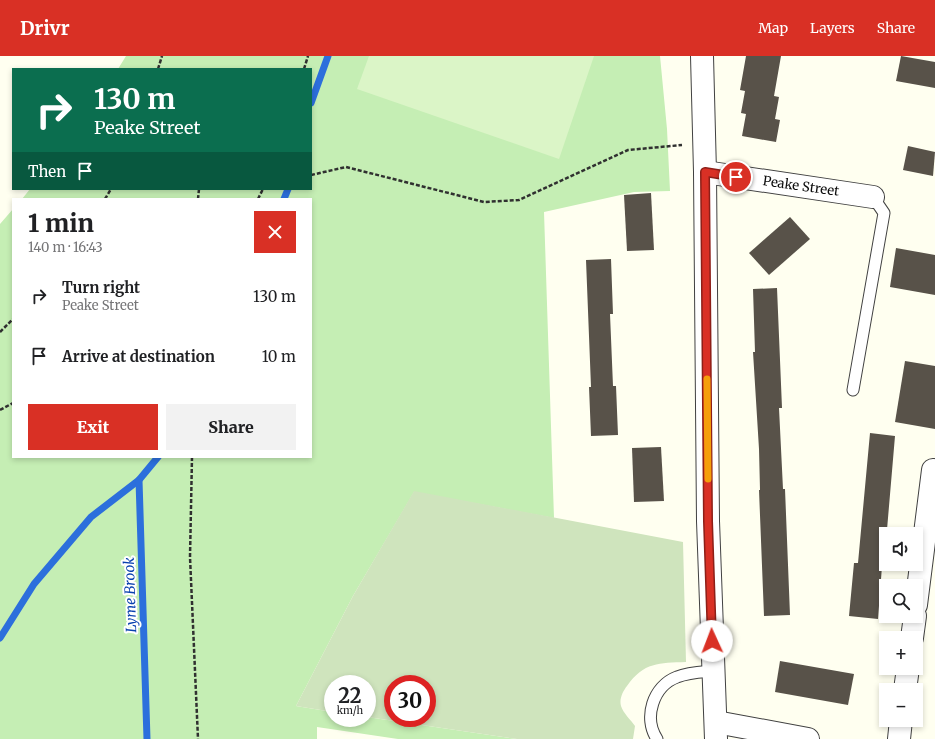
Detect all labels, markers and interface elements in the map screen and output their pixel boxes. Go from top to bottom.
text: Drivr [20,16,70,40]
text: Map [758,19,788,37]
text: Layers [810,19,855,37]
text: Share [877,19,915,37]
text: 130 m [94,81,176,117]
icon: right [28,84,80,136]
text: Peake Street [94,116,200,139]
icon: arrive [74,160,96,182]
pin [719,160,753,194]
text: Then [28,162,66,181]
icon: arrive [725,166,747,188]
street label: Peake Street [762,172,840,200]
text: 1 min [28,208,94,239]
button: close [254,211,296,253]
text: 140 m · 16:43 [28,239,103,256]
text: Turn right [62,278,140,297]
icon: right [28,285,50,307]
text: 130 m [253,287,296,306]
text: Peake Street [62,297,139,314]
icon: arrive [28,345,50,367]
text: Arrive at destination [62,347,215,366]
text: 10 m [262,347,296,366]
button: Exit [28,404,158,450]
button: Share [166,404,296,450]
map controls [879,527,923,727]
button: sound [879,527,923,571]
water label: Lyme Brook [120,557,140,633]
button: search [879,579,923,623]
position arrow [691,620,733,662]
button: + [879,631,923,675]
speed limit sign: 30 [384,675,436,727]
text: 22 [338,683,362,708]
button: − [879,683,923,727]
text: km/h [337,704,363,717]

